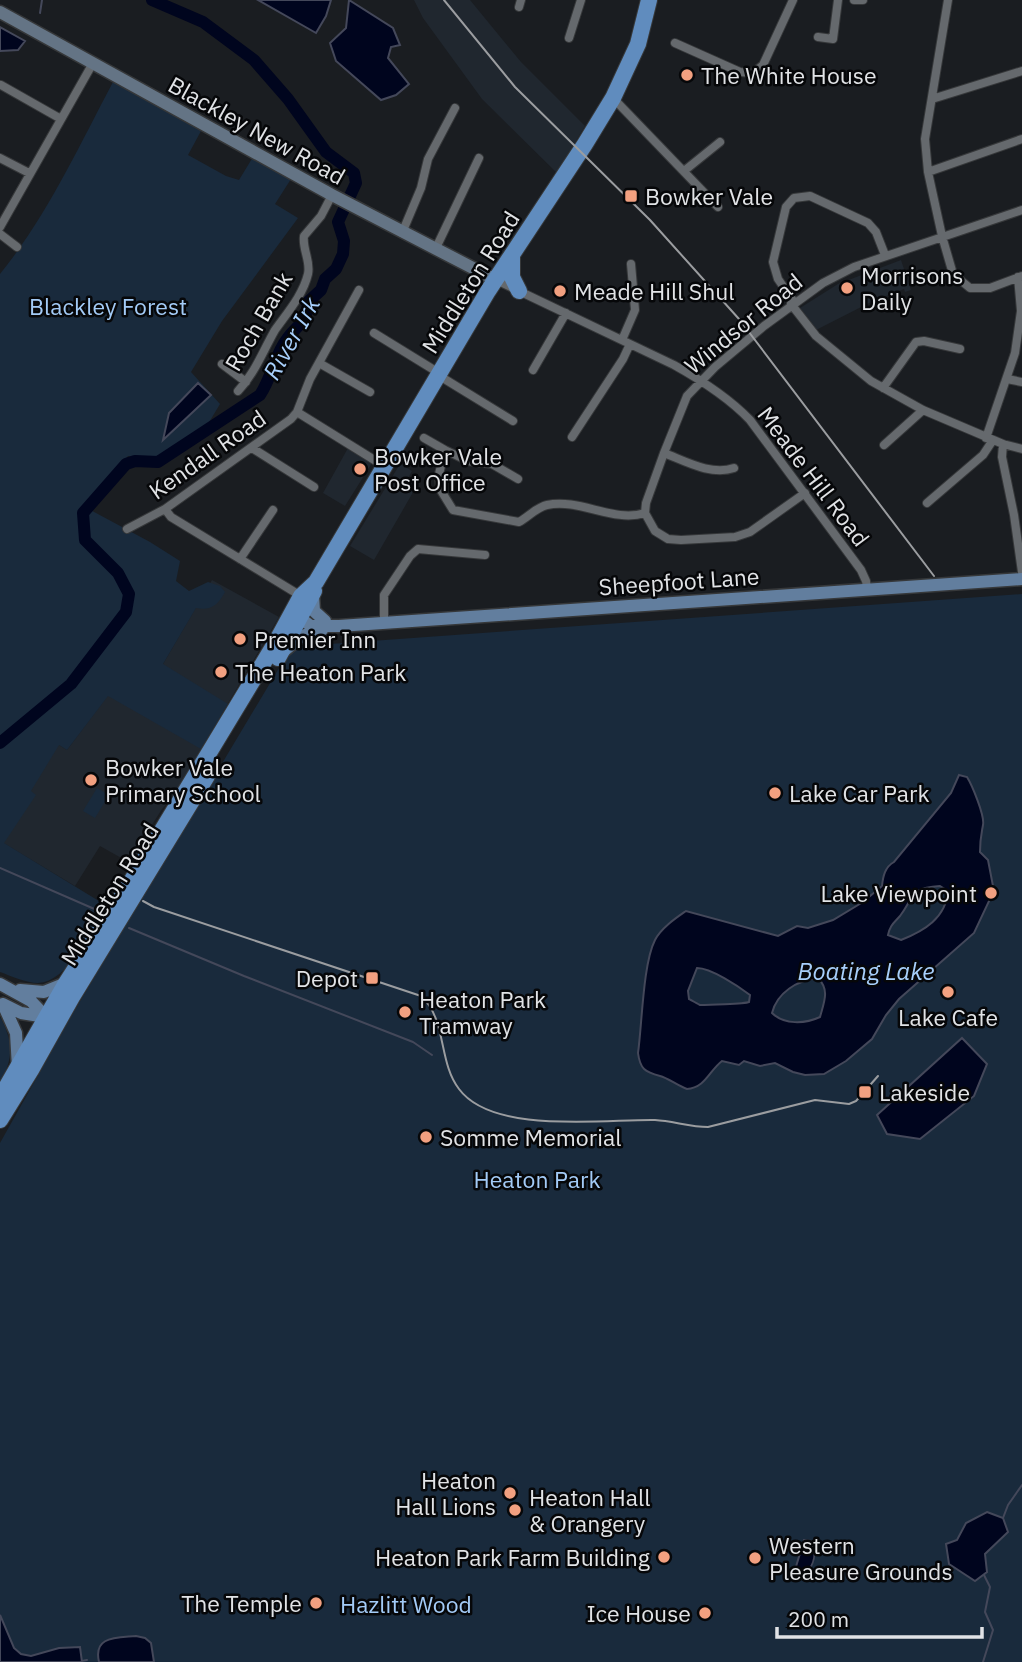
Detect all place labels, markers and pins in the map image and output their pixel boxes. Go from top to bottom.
place label: The White House [701,60,877,90]
marker: The White House [679,67,695,83]
place label: Bowker Vale [645,181,773,211]
marker: Bowker Vale [623,188,639,204]
place label: Morrisons Daily [861,260,964,316]
place label: Meade Hill Shul [574,276,735,306]
marker: Morrisons Daily [839,280,855,296]
marker: Meade Hill Shul [552,283,568,299]
place label: Bowker Vale Post Office [374,441,502,497]
marker: Bowker Vale Post Office [352,461,368,477]
place label: Premier Inn [254,624,376,654]
marker: Premier Inn [232,631,248,647]
place label: The Heaton Park [235,657,406,687]
marker: The Heaton Park [213,664,229,680]
place label: Bowker Vale Primary School [105,752,261,808]
marker: Bowker Vale Primary School [83,772,99,788]
place label: Lake Car Park [789,778,930,808]
marker: Lake Car Park [767,785,783,801]
place label: Lake Viewpoint [820,878,977,908]
marker: Lake Viewpoint [983,885,999,901]
place label: Depot [296,963,358,993]
marker: Depot [364,970,380,986]
place label: Heaton Park Tramway [419,984,546,1040]
marker: Lake Cafe [940,984,956,1000]
place label: Lake Cafe [898,1002,998,1032]
marker: Heaton Park Tramway [397,1004,413,1020]
place label: Lakeside [879,1077,970,1107]
marker: Lakeside [857,1084,873,1100]
place label: Somme Memorial [440,1122,621,1152]
marker: Somme Memorial [418,1129,434,1145]
place label: Heaton Hall Lions [395,1465,496,1521]
place label: Heaton Hall & Orangery [529,1482,650,1538]
marker: Heaton Hall Lions [502,1485,518,1501]
marker: Heaton Hall & Orangery [507,1502,523,1518]
place label: Western Pleasure Grounds [769,1530,953,1586]
place label: Heaton Park Farm Building [375,1542,650,1572]
marker: Heaton Park Farm Building [656,1549,672,1565]
marker: Western Pleasure Grounds [747,1550,763,1566]
place label: The Temple [181,1588,302,1618]
marker: The Temple [308,1595,324,1611]
place label: Ice House [586,1598,691,1628]
marker: Ice House [697,1605,713,1621]

